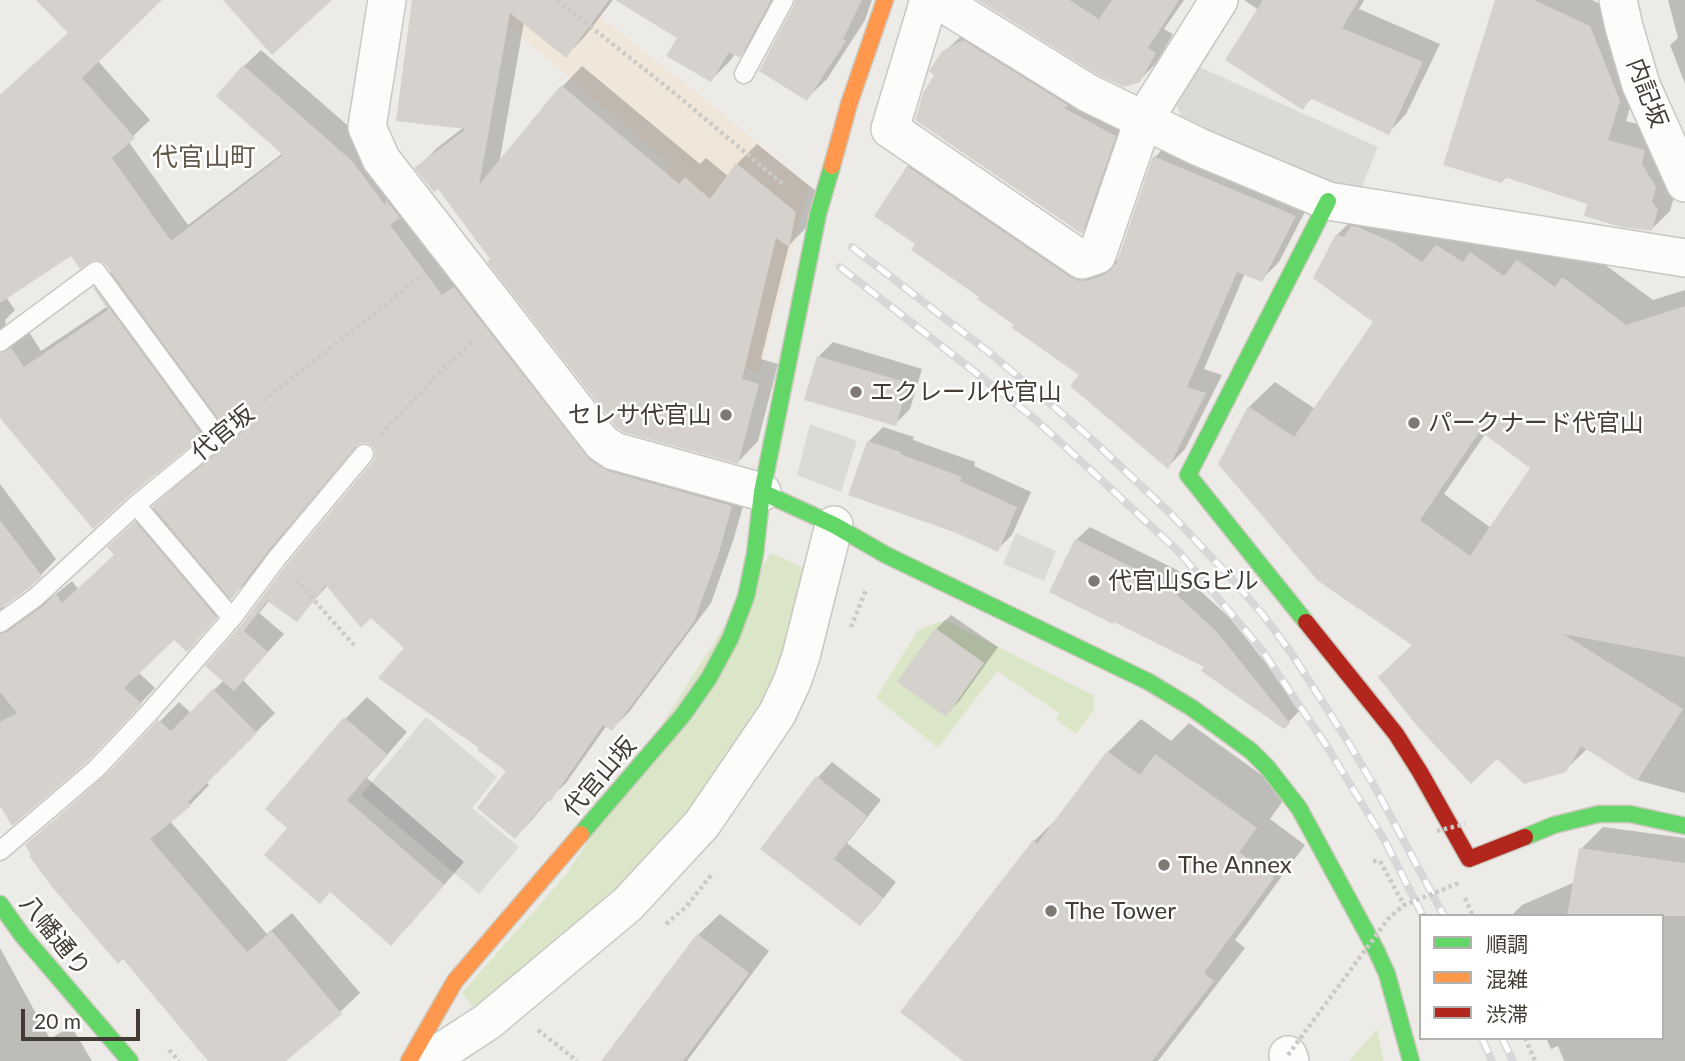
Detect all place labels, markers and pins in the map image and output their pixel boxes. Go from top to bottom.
place label: エクレール代官山 [870,378,1062,406]
marker: エクレール代官山 [848,384,864,400]
place label: セレサ代官山 [568,401,712,429]
marker: セレサ代官山 [718,407,734,423]
place label: パークナード代官山 [1428,409,1644,437]
marker: パークナード代官山 [1406,415,1422,431]
place label: 代官山SGビル [1108,567,1259,595]
marker: 代官山SGビル [1086,573,1102,589]
place label: The Annex [1178,851,1292,879]
marker: The Annex [1156,857,1172,873]
place label: The Tower [1065,897,1176,925]
marker: The Tower [1043,903,1059,919]

